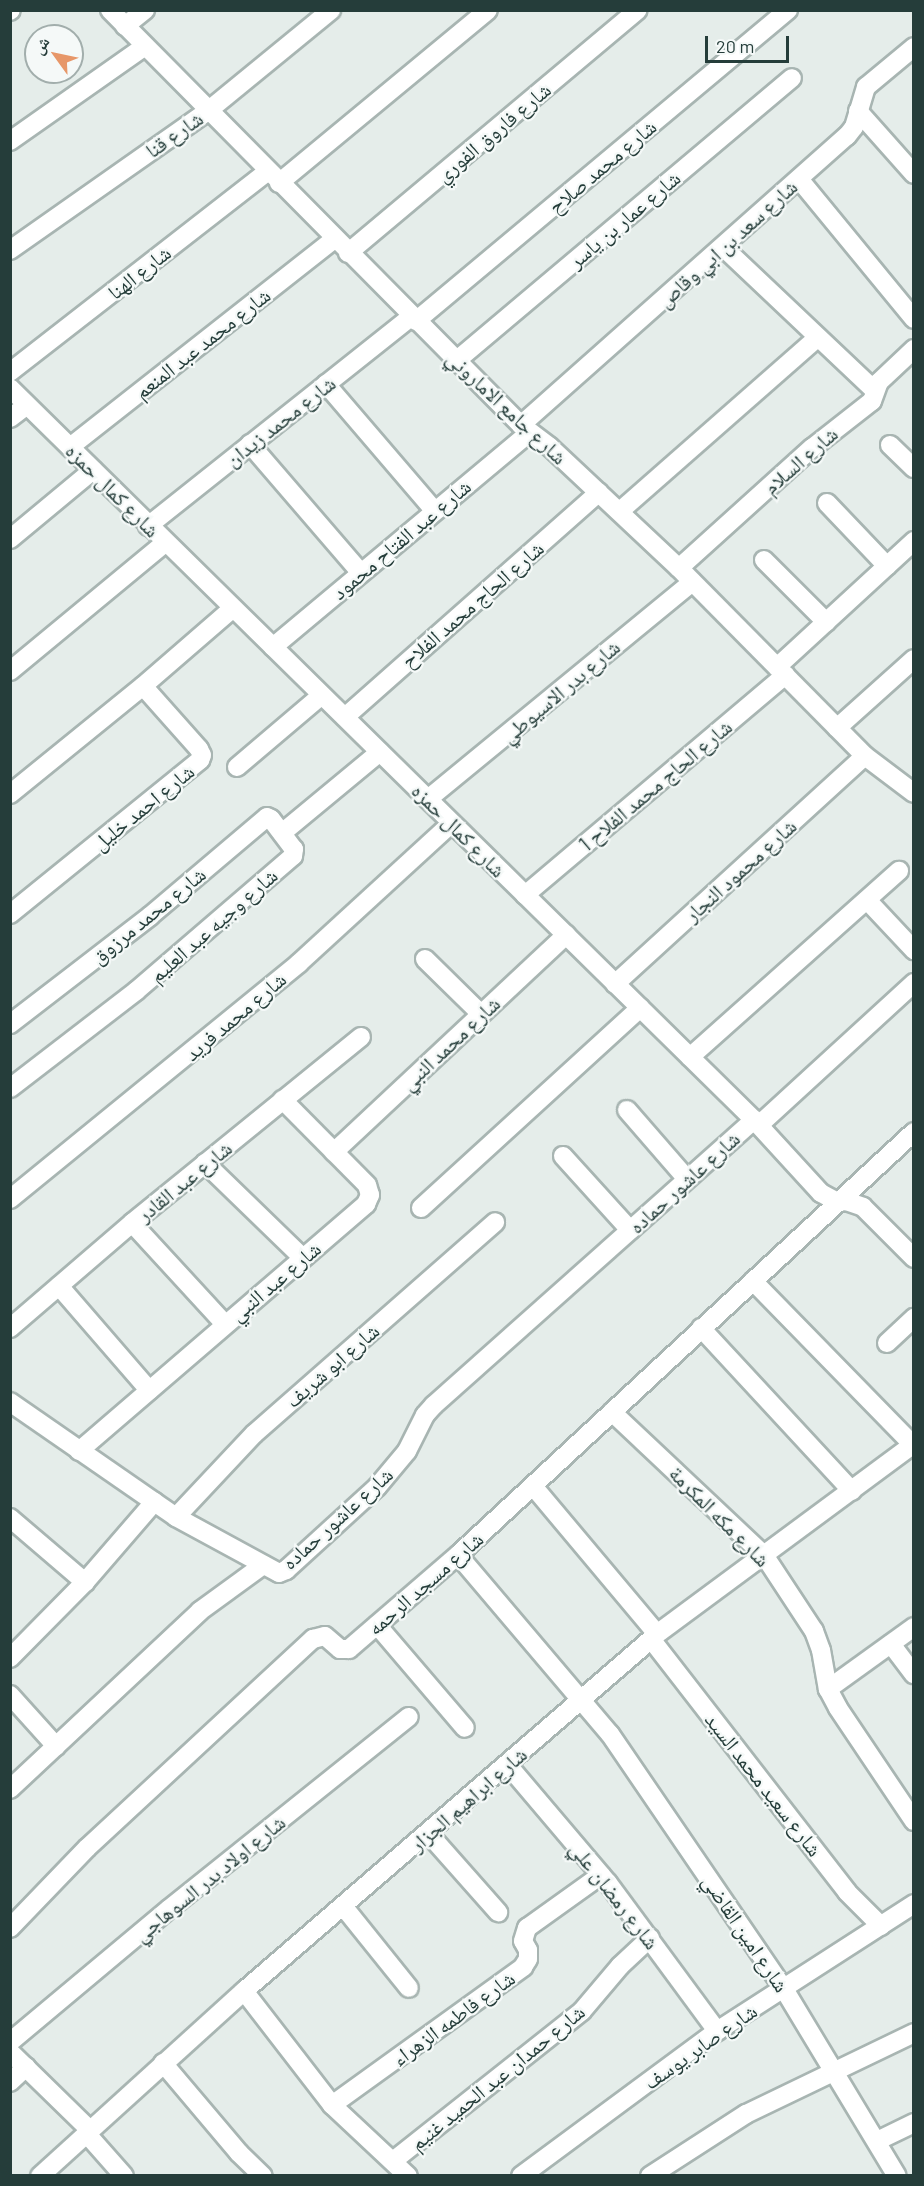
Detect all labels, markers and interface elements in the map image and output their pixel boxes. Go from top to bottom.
north arrow [24,24,84,84]
scale bar [708,24,792,62]
text: ش [28,33,53,57]
text: 20 m [716,35,754,57]
street label: شارع فاروق الفوري [430,77,556,187]
street label: شارع قنا [140,105,208,163]
street label: شارع محمد صلاح [543,114,661,218]
street label: شارع عمار بن ياسر [563,165,685,273]
street label: شارع سعد بن ابي وقاص [652,174,802,312]
street label: شارع الهنا [102,240,176,304]
street label: شارع محمد عبد المنعم [129,282,275,404]
street label: شارع جامع الاماروني [442,345,572,469]
street label: شارع محمد زيدان [220,370,340,472]
street label: شارع السلام [758,421,842,499]
street label: شارع كمال حمزه [61,438,165,542]
street label: شارع عبد الفتاح محمود [326,473,476,605]
street label: شارع الحاج محمد الفلاح [396,535,548,673]
street label: شارع بدر الاسيوطي [495,634,625,748]
street label: شارع الحاج محمد الفلاح 1 [573,714,737,856]
street label: شارع احمد خليل [87,758,199,856]
street label: شارع كمال حمزه [407,778,511,882]
street label: شارع محمود النجار [679,813,801,927]
street label: شارع محمد مرزوق [86,861,210,969]
street label: شارع وجيه عبد العليم [144,863,282,987]
street label: شارع محمد فريد [179,966,291,1066]
street label: شارع محمد النبي [395,991,505,1095]
street label: شارع عاشور حماده [623,1126,745,1238]
street label: شارع عبد القادر [132,1135,236,1227]
street label: شارع عبد النبي [224,1236,326,1326]
street label: شارع ابو شريف [280,1318,384,1412]
street label: شارع مكه المكرمة [664,1460,776,1572]
street label: شارع عاشور حماده [276,1462,398,1574]
street label: شارع مسجد الرحمه [362,1526,488,1640]
street label: شارع سعيد محمد السيد [700,1707,828,1861]
street label: شارع ابراهيم الجزار [404,1741,532,1857]
street label: شارع اولاد بدر السوهاجي [128,1809,290,1947]
street label: شارع رمضان علي [565,1836,665,1954]
street label: شارع امين القاضي [697,1869,795,1997]
street label: شارع فاطمه الزهراء [387,1965,519,2071]
street label: شارع صابر يوسف [639,1998,761,2094]
street label: شارع حمدان عبد الحميد غنيم [404,1999,590,2155]

